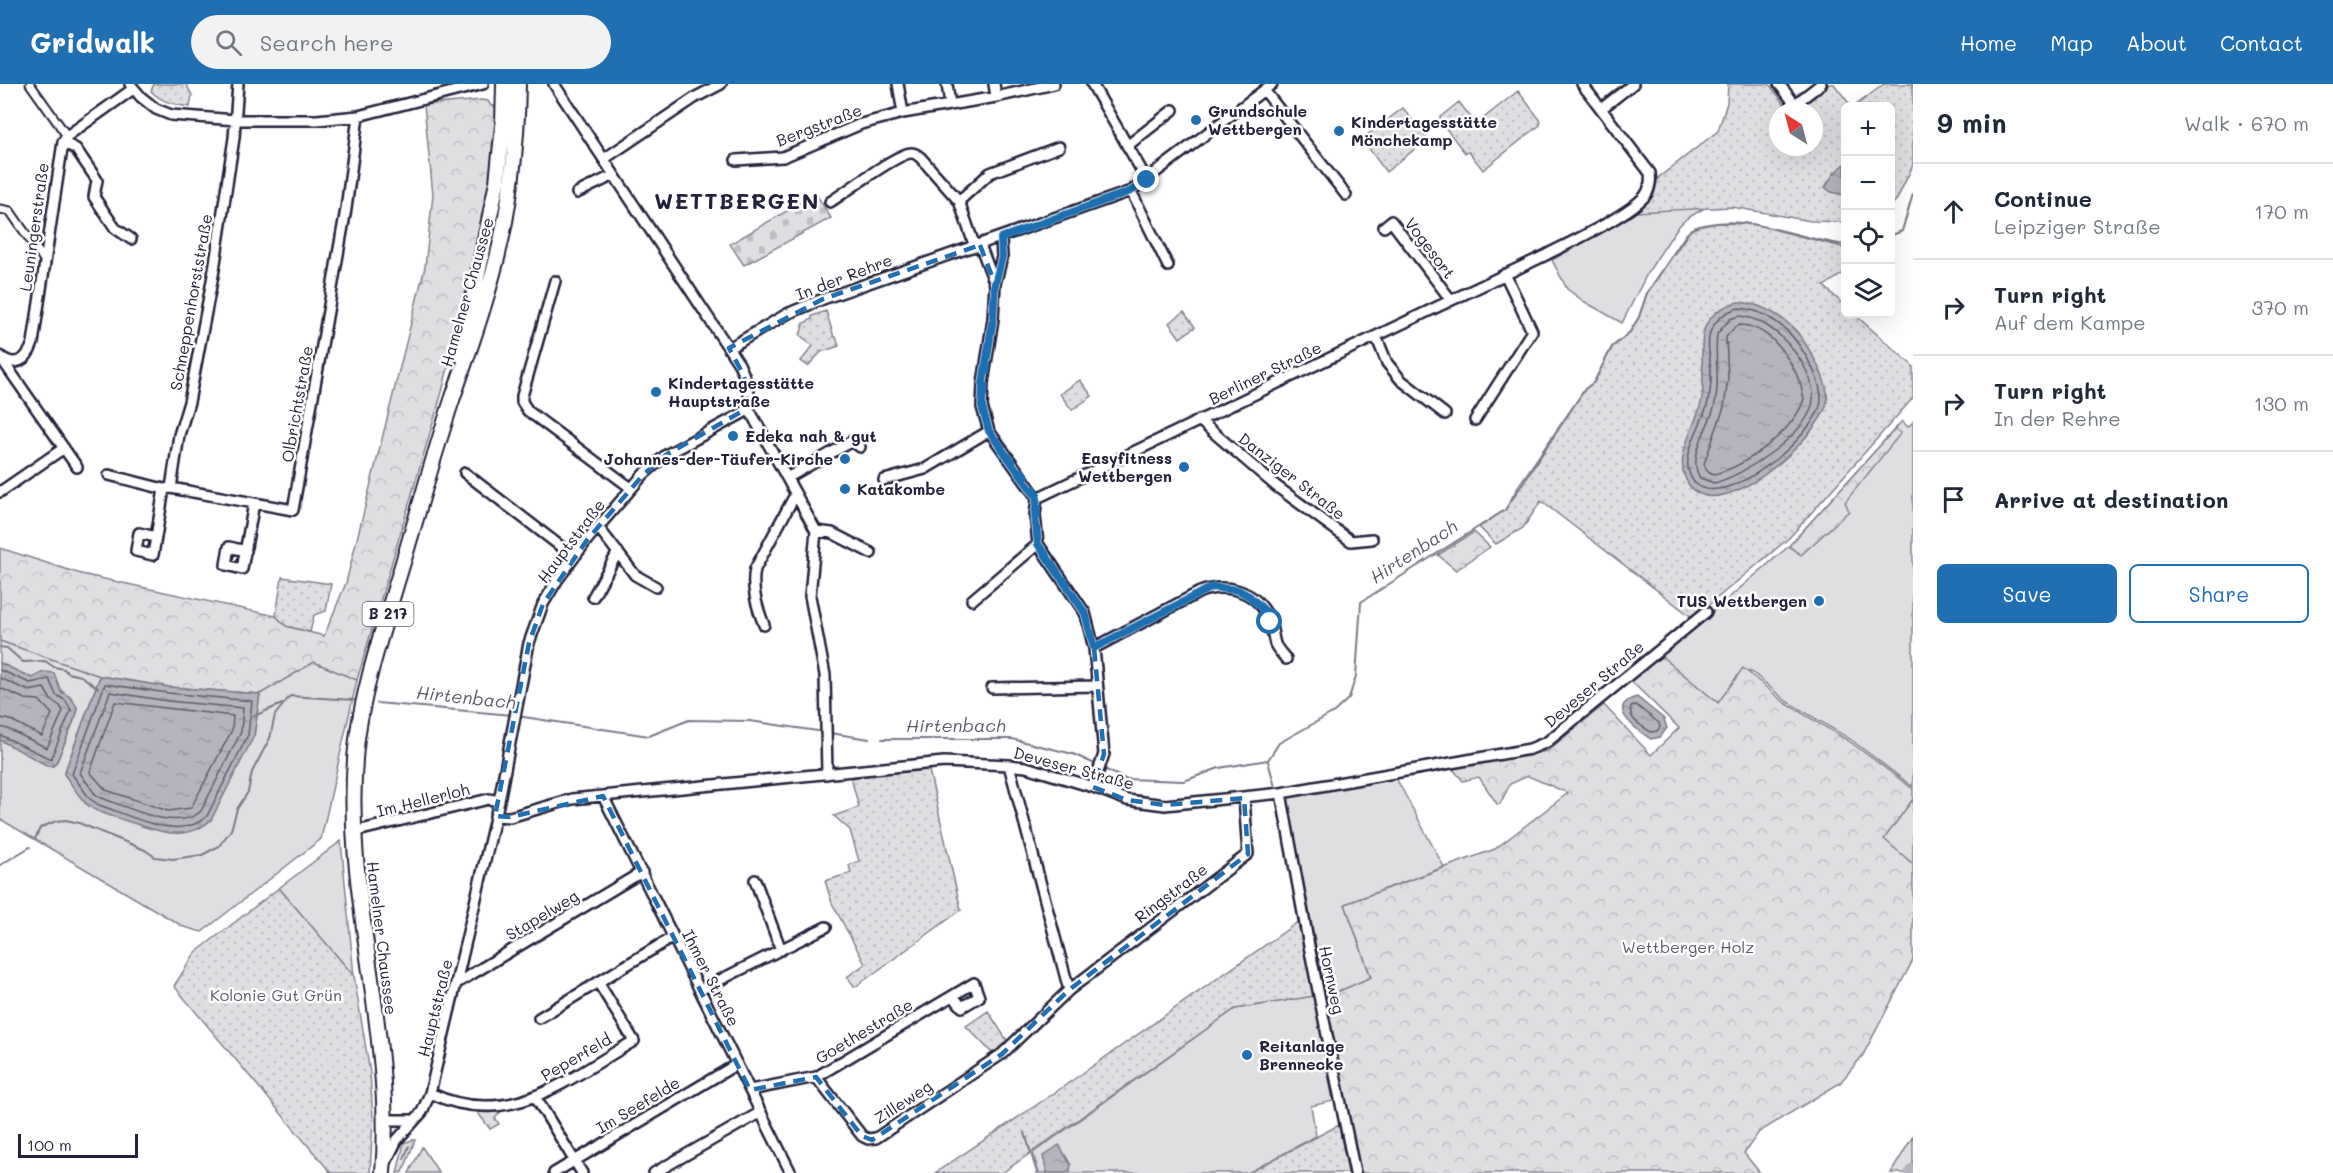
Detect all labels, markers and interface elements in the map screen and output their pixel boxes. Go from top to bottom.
search box [191,15,611,69]
text: Gridwalk [30,24,155,60]
icon: search [212,26,245,59]
text: Search here [260,28,394,57]
text: Home [1960,29,2017,56]
text: Map [2050,29,2093,56]
text: About [2126,29,2187,56]
text: Contact [2220,29,2303,56]
street label: Bergstraße [773,99,865,150]
place label: Grundschule Wettbergen [1208,100,1307,139]
north arrow [1769,102,1823,156]
map controls [1841,102,1895,318]
button: + [1841,102,1895,156]
text: 9 min [1937,106,2006,140]
text: Walk · 670 m [2184,110,2309,136]
place label: Kindertagesstätte Mönchekamp [1351,111,1497,150]
marker: Grundschule Wettbergen [1189,113,1203,127]
marker: Kindertagesstätte Mönchekamp [1332,124,1346,138]
button: − [1841,156,1895,210]
street label: Leuningerstraße [14,161,53,293]
route end [1133,166,1159,192]
text: Continue [1994,184,2092,213]
district label: WETTBERGEN [654,186,820,215]
icon: ahead [1937,195,1970,228]
text: 170 m [2254,198,2309,224]
button: locate [1841,210,1895,264]
street label: Schneppenhorststraße [165,212,216,392]
street label: Vogesort [1401,213,1460,282]
text: Leipziger Straße [1994,213,2161,239]
street label: Hamelner Chaussee [435,215,498,369]
street label: In der Rehre [793,249,895,304]
button: layers [1841,264,1895,318]
text: Turn right [1994,280,2106,309]
icon: right [1937,291,1970,324]
text: 370 m [2251,294,2309,320]
text: Auf dem Kampe [1994,309,2146,335]
street label: Berliner Straße [1205,336,1325,409]
street label: Olbrichtstraße [276,344,317,464]
place label: Kindertagesstätte Hauptstraße [668,372,814,411]
text: Turn right [1994,376,2106,405]
marker: Kindertagesstätte Hauptstraße [649,385,663,399]
icon: right [1937,387,1970,420]
text: 130 m [2254,390,2309,416]
text: In der Rehre [1994,405,2121,431]
place label: Edeka nah & gut [745,425,877,446]
street label: Danziger Straße [1235,427,1350,524]
marker: Edeka nah & gut [726,429,740,443]
place label: Easyfitness Wettbergen [1078,447,1172,486]
place label: Johannes-der-Täufer-Kirche [604,448,833,469]
marker: Johannes-der-Täufer-Kirche [838,452,852,466]
marker: Easyfitness Wettbergen [1177,460,1191,474]
place label: Katakombe [857,478,945,499]
marker: Katakombe [838,482,852,496]
icon: arrive [1937,483,1970,516]
text: Arrive at destination [1994,485,2229,514]
street label: Hauptstraße [532,494,609,587]
water label: Hirtenbach [1365,514,1462,588]
button: Save [1937,564,2117,623]
button: Share [2129,564,2309,623]
place label: TUS Wettbergen [1677,590,1807,611]
marker: TUS Wettbergen [1812,594,1826,608]
road number: B 217 [362,602,414,626]
route start [1256,608,1282,634]
street label: Deveser Straße [1539,636,1648,732]
water label: Hirtenbach [415,680,517,714]
water label: Hirtenbach [906,713,1006,737]
street label: Deveser Straße [1011,741,1137,794]
street label: Im Hellerloh [374,778,471,821]
street label: Ringstraße [1130,858,1211,927]
street label: Hamelner Chaussee [363,860,402,1016]
street label: Stapelweg [501,885,582,945]
street label: Ihmer Straße [678,926,745,1030]
park label: Wettberger Holz [1622,936,1754,957]
street label: Hornweg [1315,944,1350,1016]
street label: Hauptstraße [412,957,457,1059]
park label: Kolonie Gut Grün [210,984,342,1005]
street label: Goethestraße [811,993,916,1068]
street label: Peperfeld [537,1028,615,1085]
place label: Reitanlage Brennecke [1259,1035,1344,1074]
marker: Reitanlage Brennecke [1240,1048,1254,1062]
street label: Im Seefelde [592,1071,683,1138]
street label: Zilleweg [870,1075,936,1128]
scale bar [18,1131,138,1158]
text: 100 m [27,1134,72,1155]

